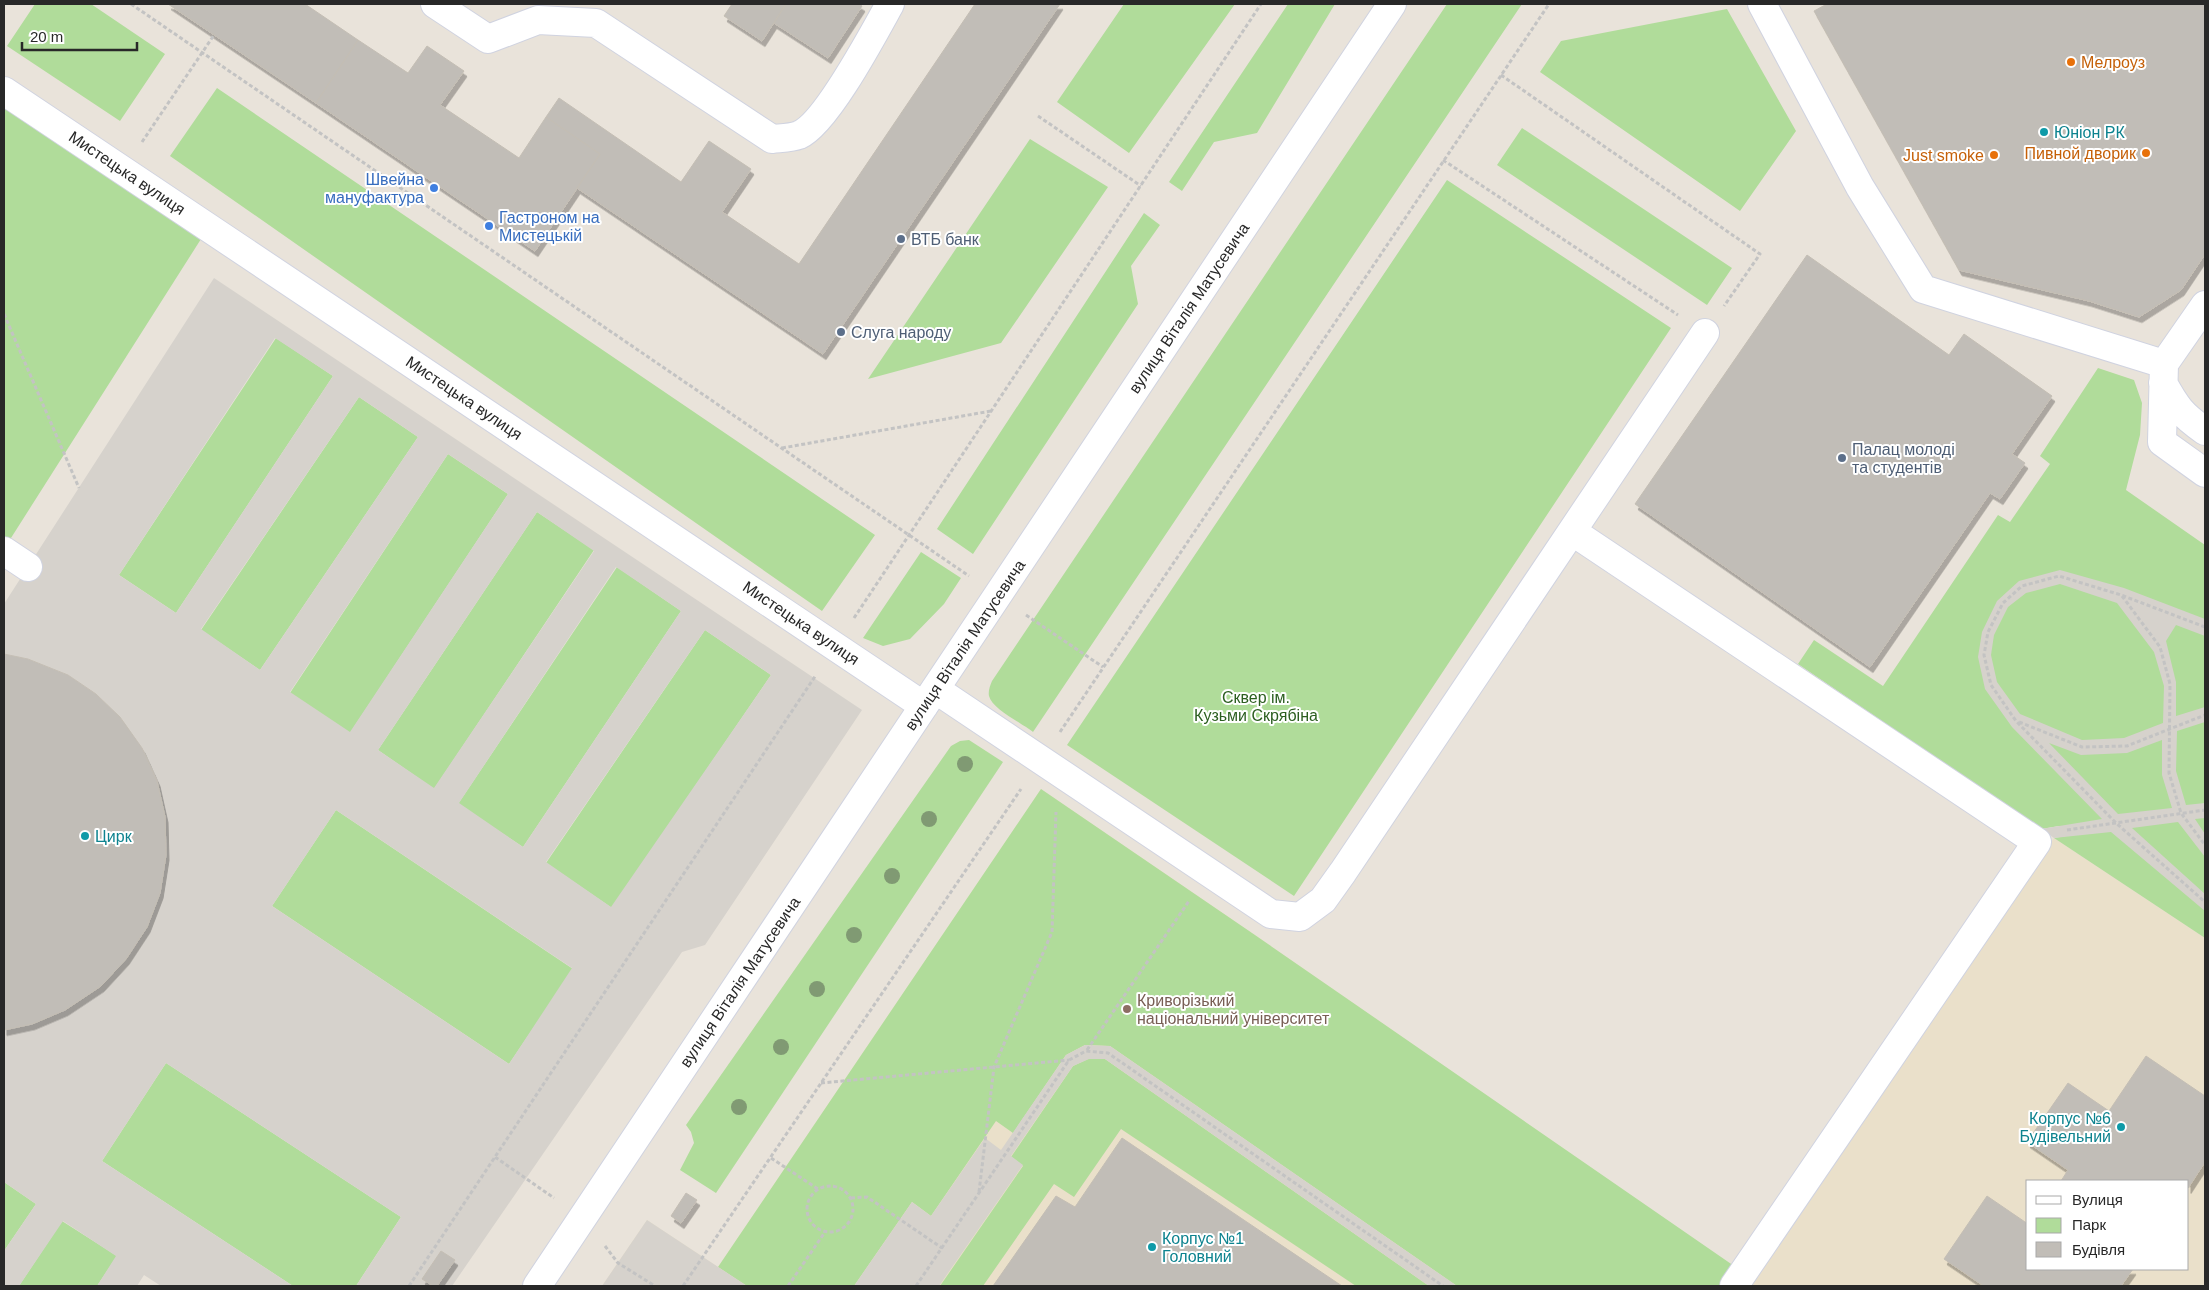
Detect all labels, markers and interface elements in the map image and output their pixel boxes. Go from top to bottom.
scale bar [22,20,138,52]
text: 20 m [30,28,63,45]
place label: Мелроуз [2081,54,2145,71]
marker: Мелроуз [2065,56,2077,68]
place label: Юніон РК [2054,124,2125,141]
marker: Юніон РК [2038,126,2050,138]
street label: Мистецька вулиця [66,128,188,218]
place label: Пивной дворик [2025,145,2137,162]
place label: Just smoke [1903,147,1984,164]
marker: Пивной дворик [2140,147,2152,159]
marker: Just smoke [1988,149,2000,161]
place label: Швейна мануфактура [325,171,424,206]
marker: Швейна мануфактура [428,182,440,194]
place label: Гастроном на Мистецькій [499,209,600,244]
marker: Гастроном на Мистецькій [483,220,495,232]
street label: вулиця Віталія Матусевича [1126,220,1252,396]
place label: ВТБ банк [911,231,980,248]
marker: ВТБ банк [895,233,907,245]
place label: Слуга народу [851,324,951,341]
marker: Слуга народу [835,326,847,338]
street label: Мистецька вулиця [403,353,525,443]
place label: Палац молоді та студентів [1852,441,1955,476]
marker: Палац молоді та студентів [1836,452,1848,464]
street label: вулиця Віталія Матусевича [902,557,1028,733]
street label: Мистецька вулиця [740,578,862,668]
park label: Сквер ім. Кузьми Скрябіна [1194,689,1318,724]
place label: Цирк [95,828,133,845]
marker: Цирк [79,830,91,842]
street label: вулиця Віталія Матусевича [677,894,803,1070]
place label: Криворізький національний університет [1137,992,1330,1027]
marker: Криворізький національний університет [1121,1003,1133,1015]
place label: Корпус №6 Будівельний [2019,1110,2111,1145]
marker: Корпус №6 Будівельний [2115,1121,2127,1133]
legend [2026,1180,2189,1270]
text: Вулиця [2072,1191,2123,1208]
text: Парк [2072,1216,2106,1233]
place label: Корпус №1 Головний [1162,1230,1244,1265]
marker: Корпус №1 Головний [1146,1241,1158,1253]
text: Будівля [2072,1241,2125,1258]

